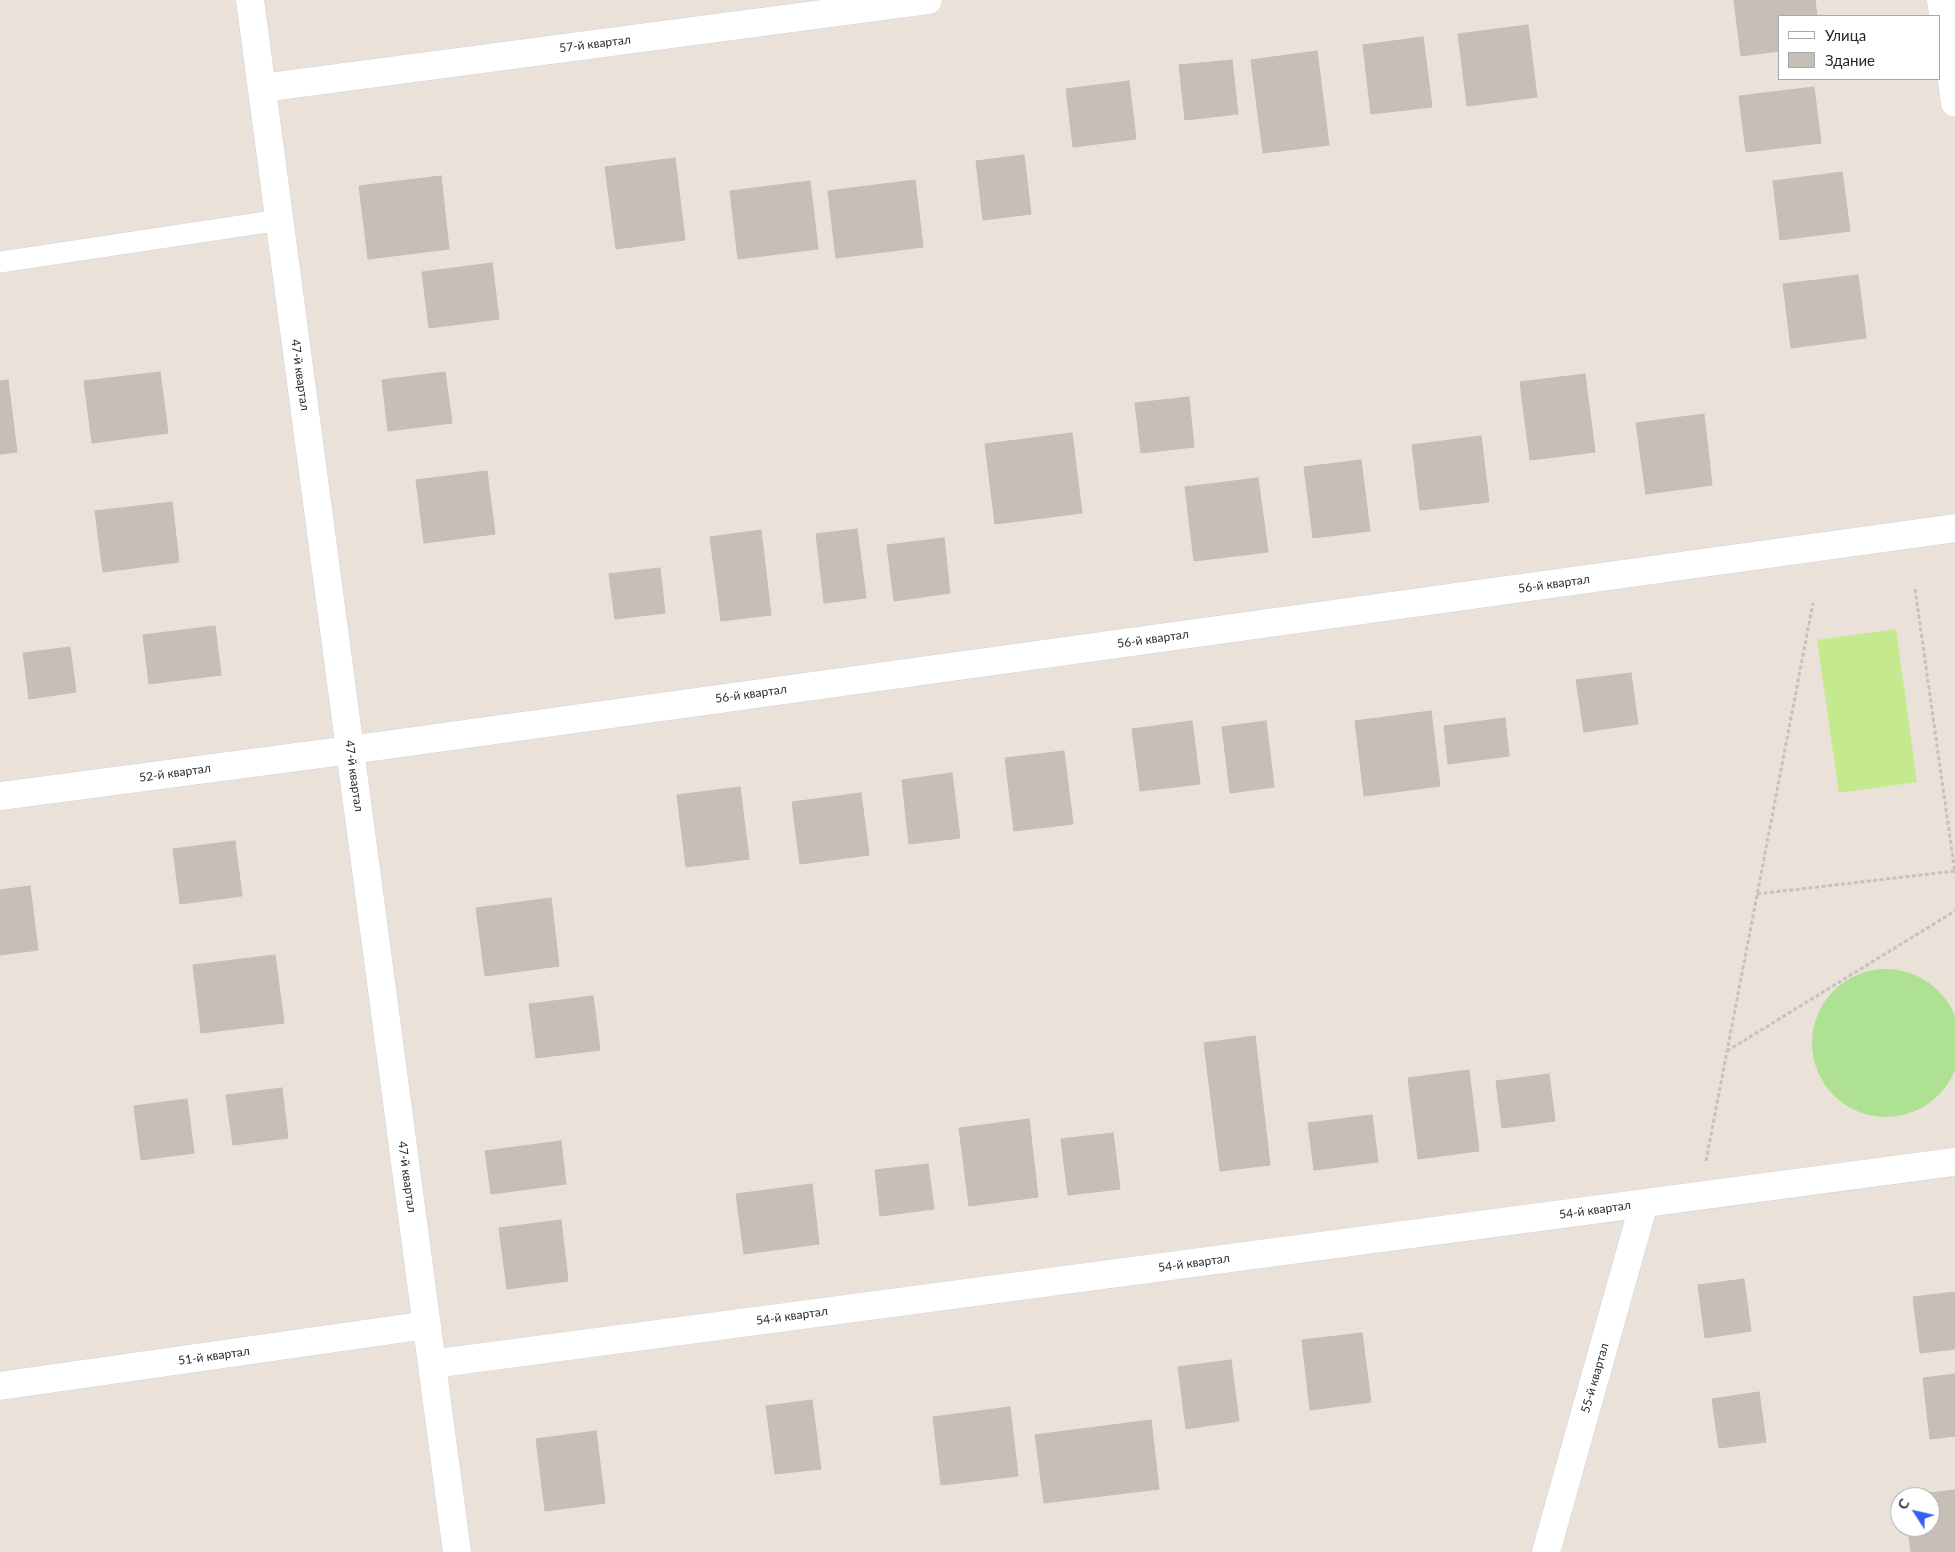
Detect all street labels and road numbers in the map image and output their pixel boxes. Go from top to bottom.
street label: 57-й квартал [558,32,632,56]
street label: 47-й квартал [288,338,312,412]
street label: 56-й квартал [1517,572,1591,596]
street label: 56-й квартал [1116,627,1190,651]
street label: 56-й квартал [714,682,788,706]
street label: 47-й квартал [342,739,366,813]
street label: 52-й квартал [138,761,212,785]
street label: 47-й квартал [395,1140,419,1214]
street label: 54-й квартал [1558,1198,1632,1222]
street label: 54-й квартал [1157,1251,1231,1275]
street label: 54-й квартал [755,1304,829,1328]
street label: 55-й квартал [1578,1341,1612,1415]
street label: 51-й квартал [177,1344,251,1368]

